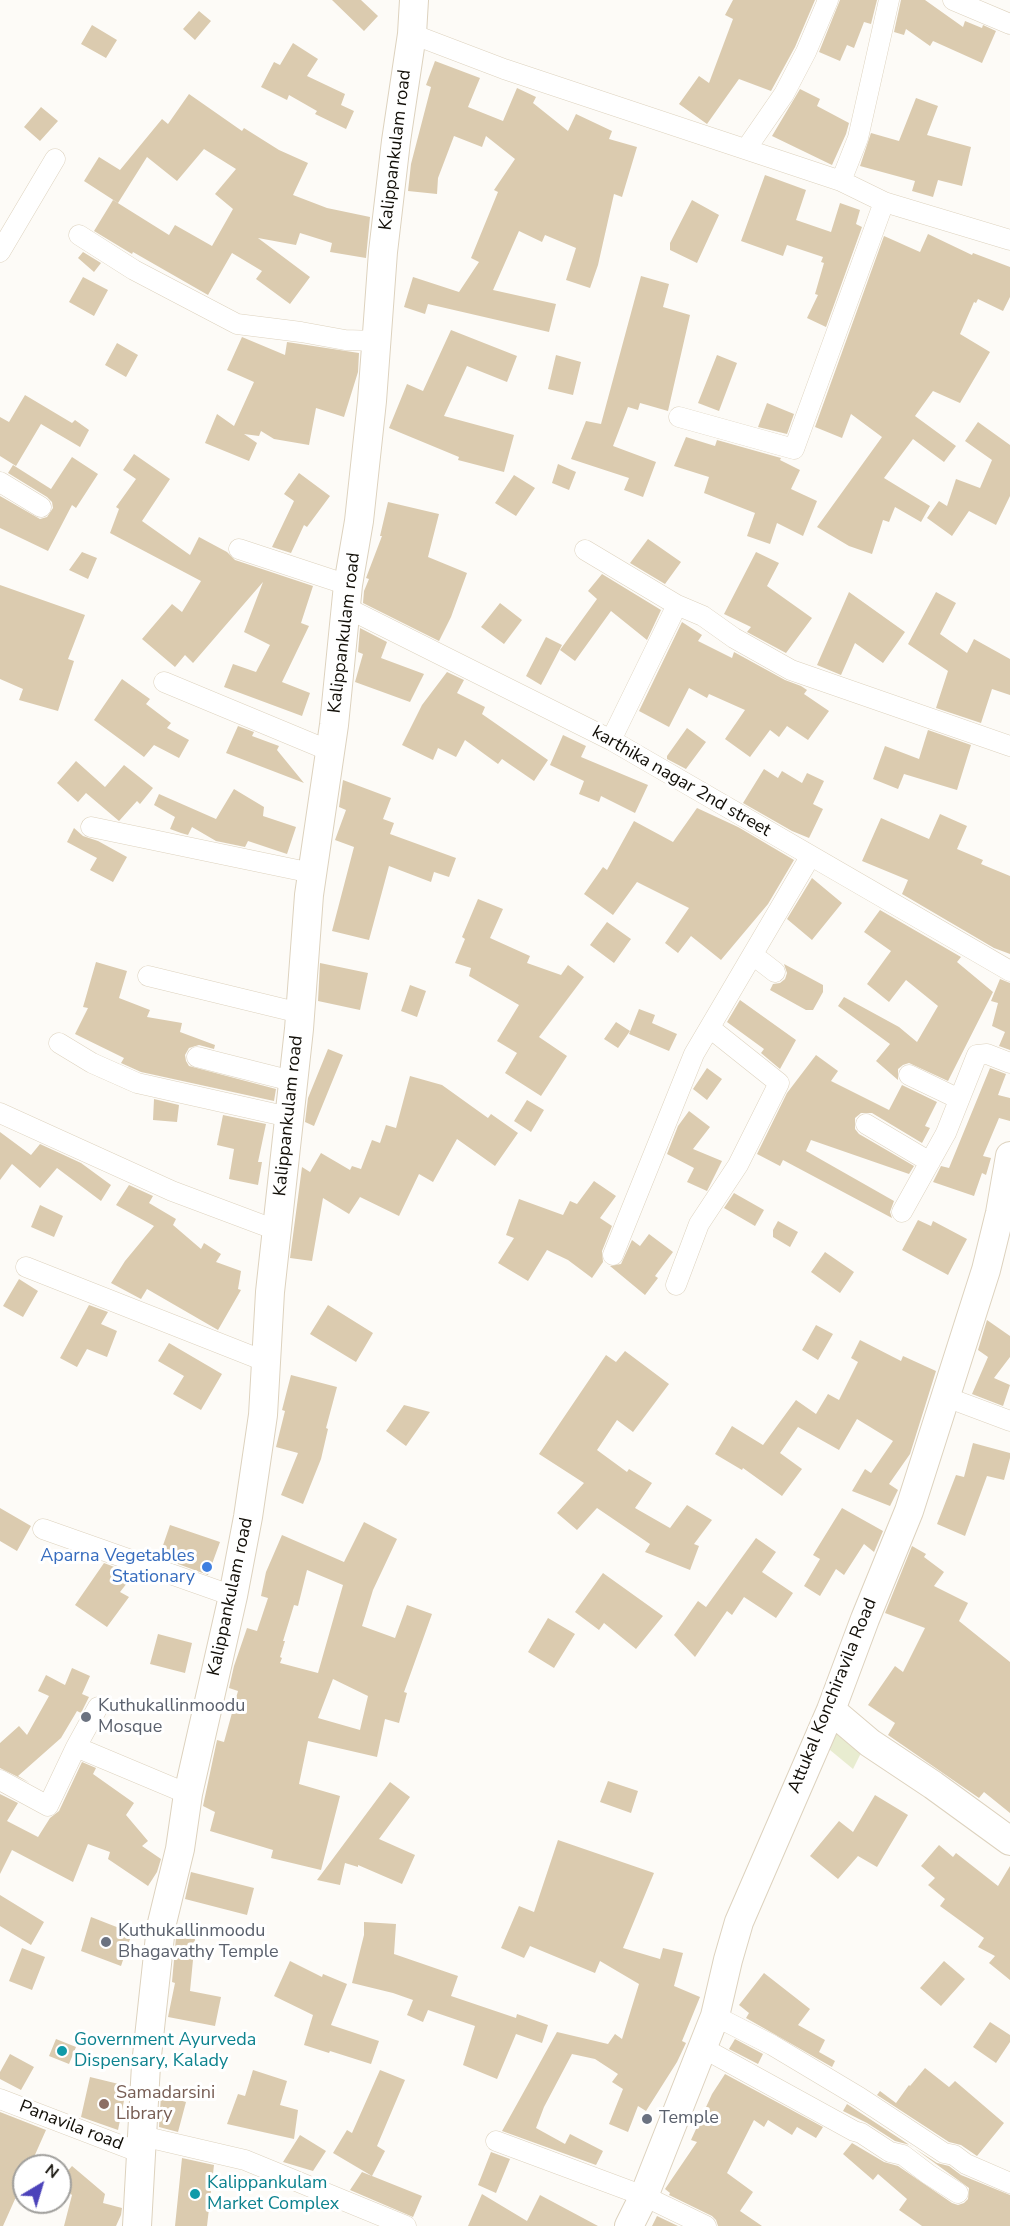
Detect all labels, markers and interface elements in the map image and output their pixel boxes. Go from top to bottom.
street label: Kalippankulam road [375,69,417,231]
street label: Kalippankulam road [324,552,366,714]
street label: karthika nagar 2nd street [588,722,774,842]
street label: Kalippankulam road [270,1035,308,1197]
street label: Kalippankulam road [204,1516,258,1678]
place label: Aparna Vegetables Stationary [40,1546,195,1588]
marker: Aparna Vegetables Stationary [200,1560,214,1574]
street label: Attukal Konchiravila Road [784,1595,882,1797]
place label: Kuthukallinmoodu Mosque [98,1696,245,1738]
marker: Kuthukallinmoodu Mosque [79,1710,93,1724]
place label: Kuthukallinmoodu Bhagavathy Temple [118,1921,279,1964]
marker: Kuthukallinmoodu Bhagavathy Temple [99,1935,113,1949]
place label: Government Ayurveda Dispensary, Kalady [74,2030,256,2072]
marker: Government Ayurveda Dispensary, Kalady [55,2044,69,2058]
place label: Samadarsini Library [116,2083,215,2126]
street label: Panavila road [16,2096,126,2156]
marker: Samadarsini Library [97,2097,111,2111]
place label: Temple [659,2108,719,2130]
marker: Temple [640,2112,654,2126]
north arrow [12,2154,72,2214]
text: N [40,2159,63,2184]
place label: Kalippankulam Market Complex [207,2173,339,2216]
marker: Kalippankulam Market Complex [188,2187,202,2201]

